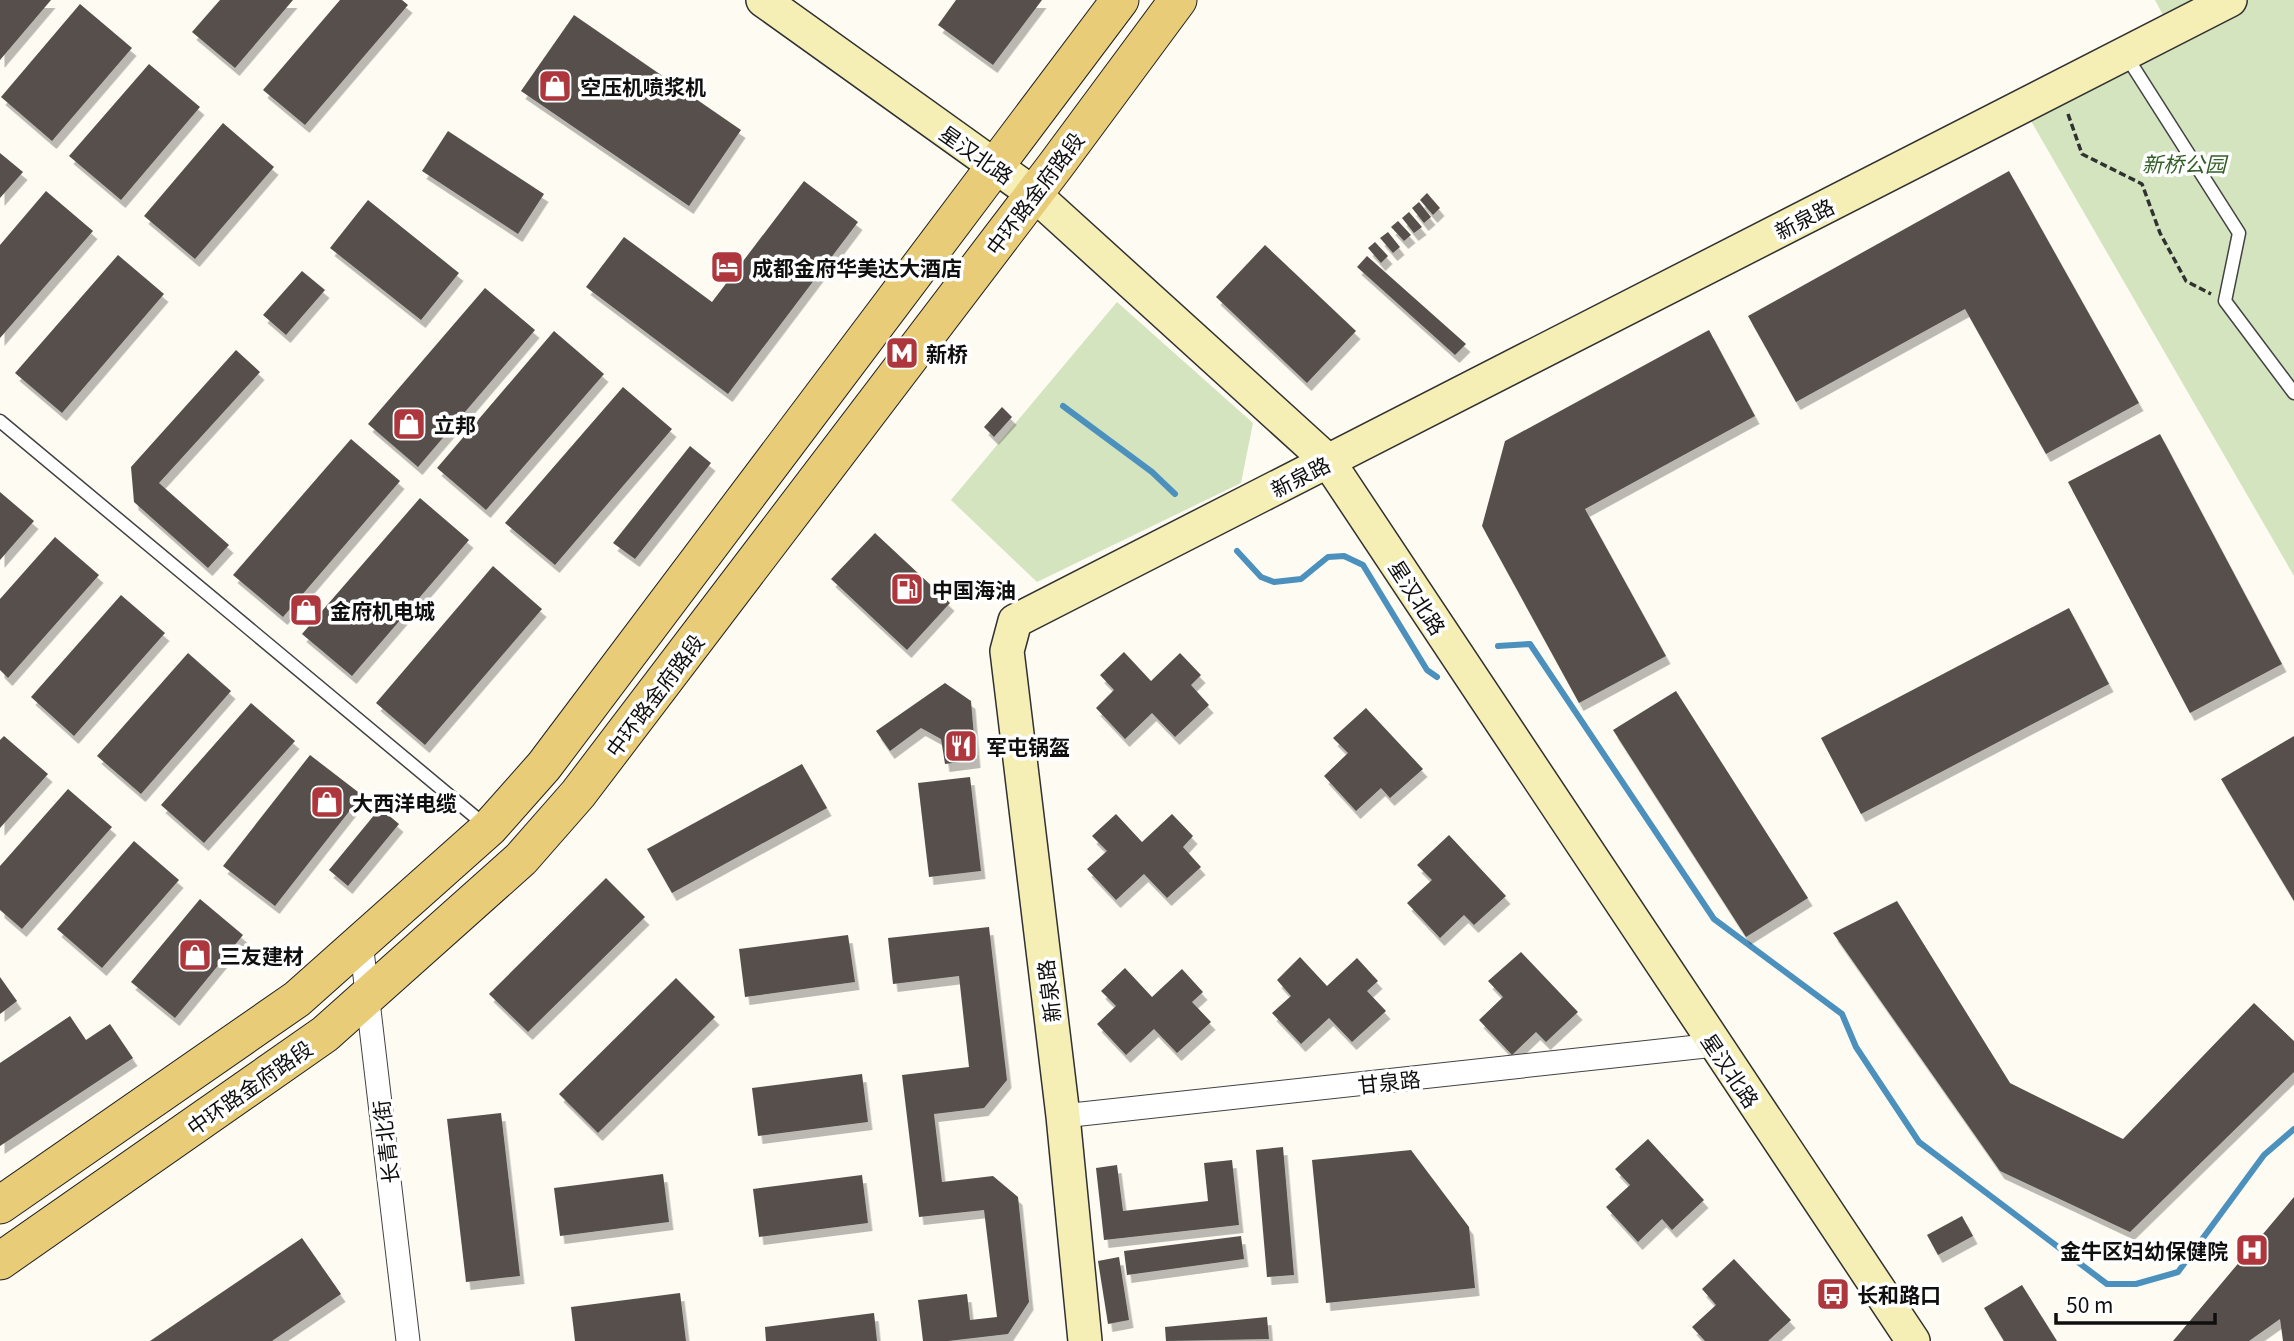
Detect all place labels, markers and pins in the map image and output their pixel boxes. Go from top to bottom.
shop icon: 空压机喷浆机 [536,67,574,105]
place label: 空压机喷浆机 [580,71,706,101]
hotel icon: 成都金府华美达大酒店 [708,248,746,286]
place label: 成都金府华美达大酒店 [752,252,962,282]
metro station icon: 新桥 [883,334,921,372]
place label: 新桥 [926,338,968,368]
shop icon: 立邦 [390,405,428,443]
place label: 立邦 [434,409,476,439]
fuel station icon: 中国海油 [888,570,926,608]
place label: 中国海油 [932,574,1016,604]
shop icon: 金府机电城 [287,591,325,629]
place label: 金府机电城 [330,595,435,625]
restaurant icon: 军屯锅盔 [942,727,980,765]
place label: 军屯锅盔 [986,731,1070,761]
shop icon: 大西洋电缆 [308,783,346,821]
place label: 大西洋电缆 [352,787,457,817]
shop icon: 三友建材 [176,936,214,974]
place label: 三友建材 [220,940,304,970]
hospital icon: 金牛区妇幼保健院 [2233,1231,2271,1269]
place label: 金牛区妇幼保健院 [2060,1235,2228,1265]
bus stop icon: 长和路口 [1814,1275,1852,1313]
place label: 长和路口 [1857,1279,1941,1309]

